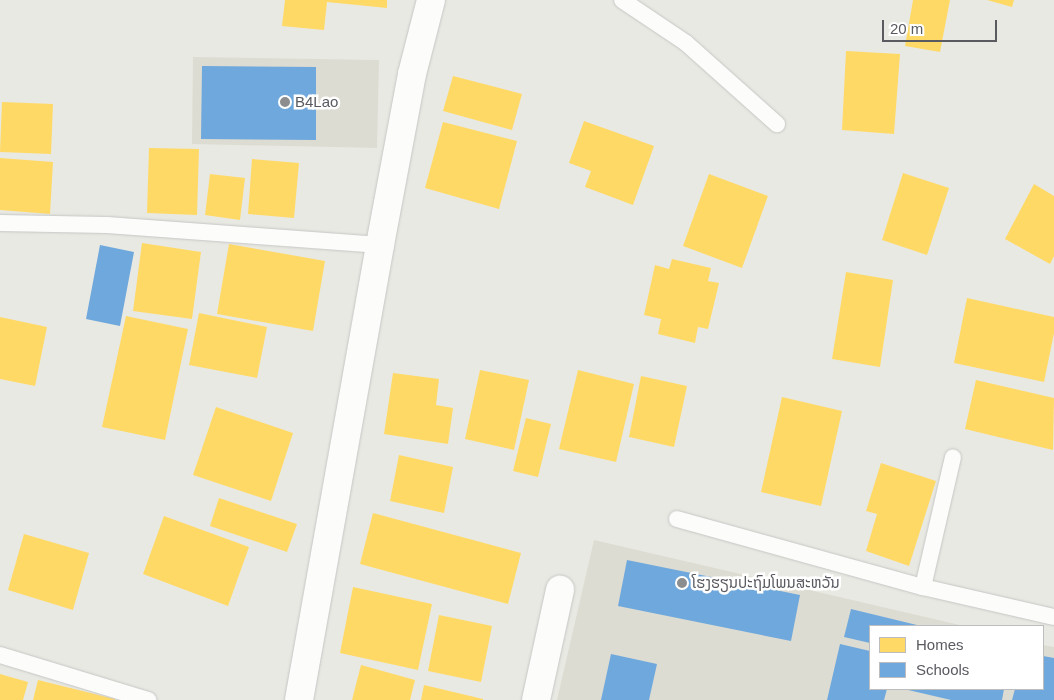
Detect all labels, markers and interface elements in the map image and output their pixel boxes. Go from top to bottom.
scale bar [884,10,999,42]
text: 20 m [890,20,923,37]
place label: B4Lao [295,93,338,111]
marker: B4Lao [279,96,291,108]
place label: ໂຮງຮຽນປະຖົມໂພນສະຫວັນ [692,574,840,592]
marker: ໂຮງຮຽນປະຖົມໂພນສະຫວັນ [676,577,688,589]
legend [869,625,1044,690]
text: Homes [916,636,964,653]
text: Schools [916,661,969,678]

